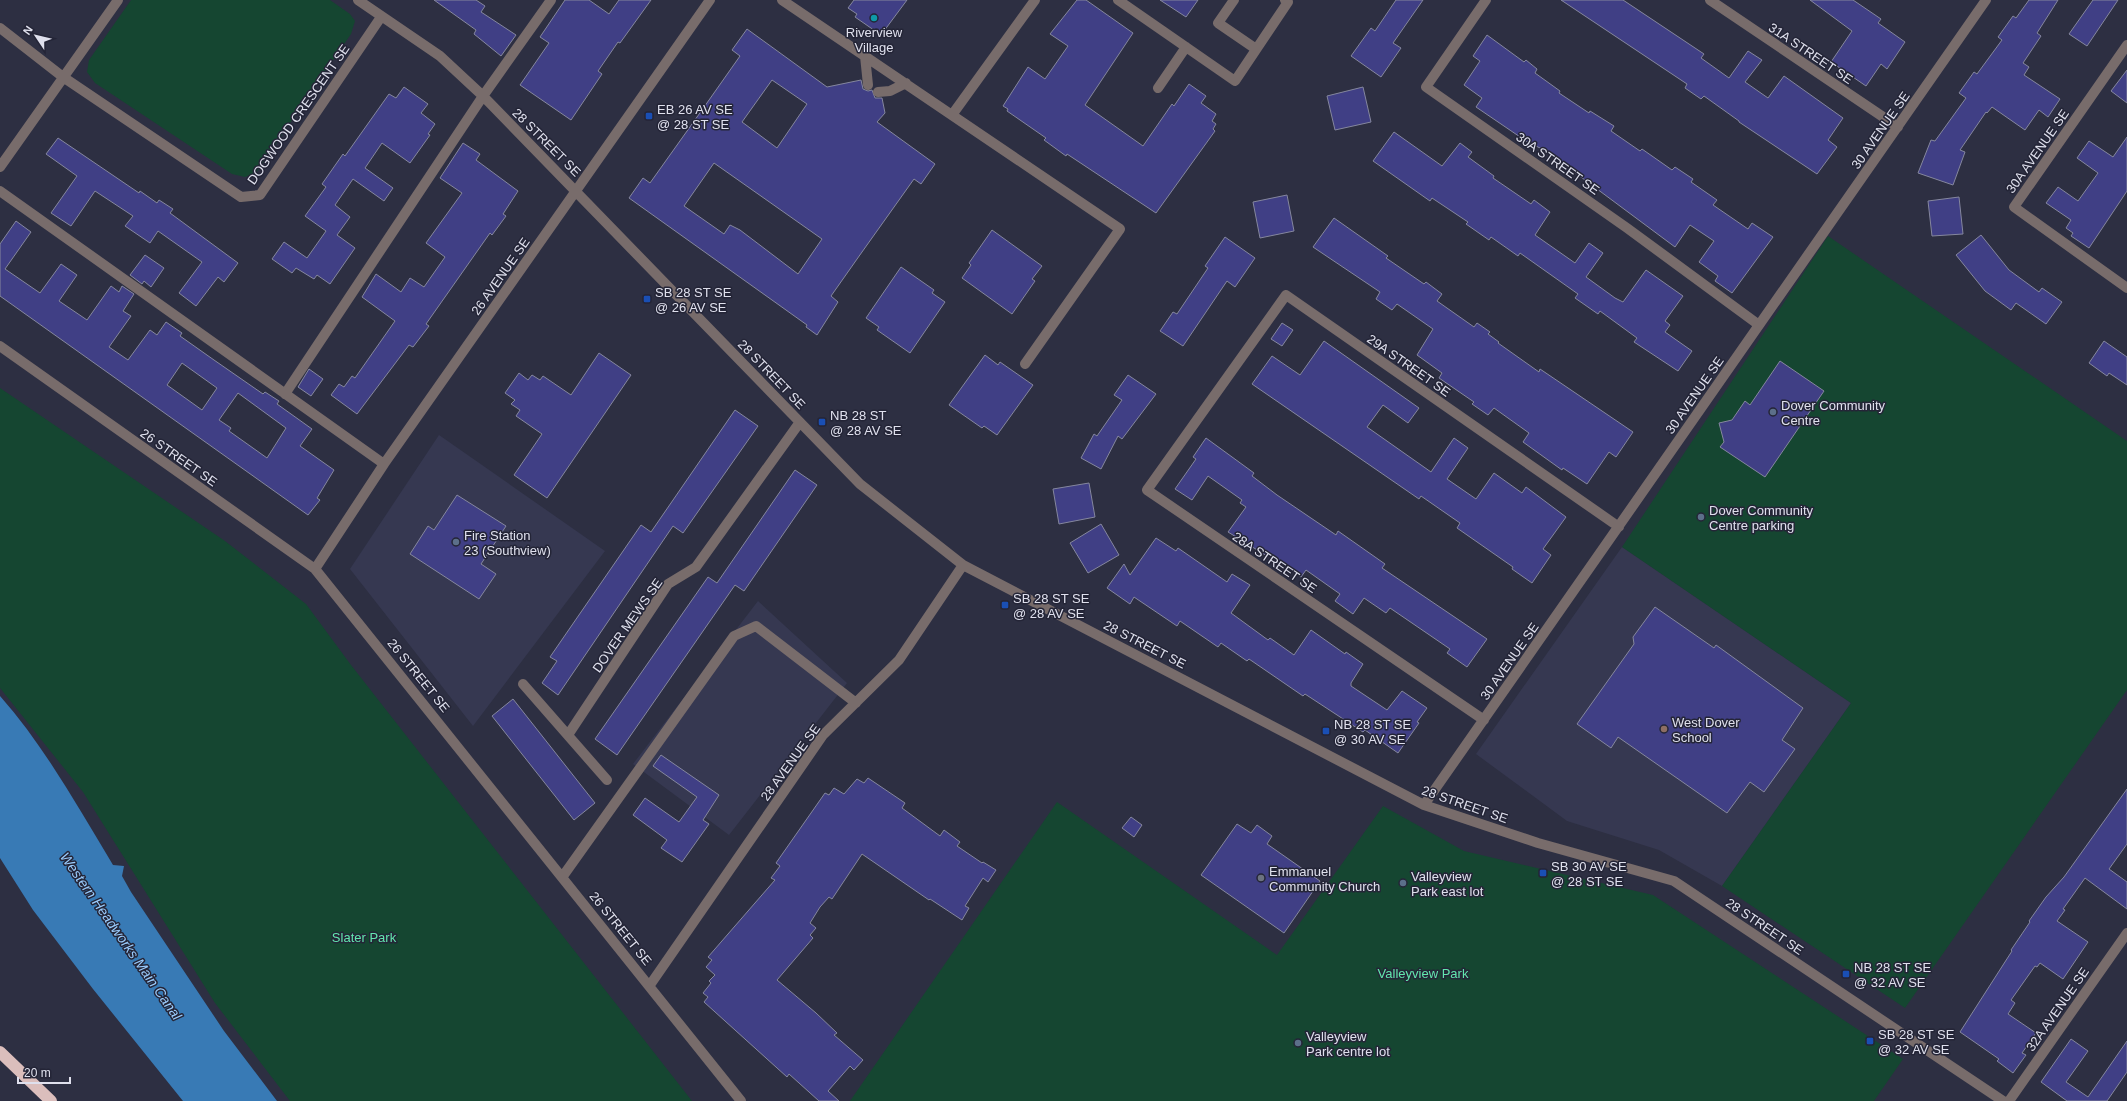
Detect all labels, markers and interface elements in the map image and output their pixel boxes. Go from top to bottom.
marker: Riverview Village [869,13,879,23]
north arrow [16,16,56,56]
street label: 31A STREET SE [1766,20,1856,87]
text: N [21,24,35,37]
place label: Riverview Village [846,25,903,55]
street label: DOGWOOD CRESCENT SE [244,41,353,187]
street label: 30 AVENUE SE [1848,89,1913,172]
place label: EB 26 AV SE @ 28 ST SE [657,102,733,132]
street label: 28 STREET SE [509,105,584,180]
street label: 30A AVENUE SE [2003,106,2072,196]
marker: EB 26 AV SE @ 28 ST SE [644,111,654,121]
street label: 30A STREET SE [1513,129,1602,198]
street label: 26 AVENUE SE [468,235,533,318]
place label: SB 28 ST SE @ 26 AV SE [655,285,732,315]
marker: SB 28 ST SE @ 26 AV SE [642,294,652,304]
street label: 29A STREET SE [1364,331,1453,400]
street label: 28 STREET SE [735,337,809,412]
street label: 30 AVENUE SE [1662,354,1727,437]
place label: Dover Community Centre [1781,398,1886,428]
marker: Dover Community Centre [1768,407,1778,417]
place label: NB 28 ST @ 28 AV SE [830,408,902,438]
marker: NB 28 ST @ 28 AV SE [817,417,827,427]
street label: 26 STREET SE [138,425,220,490]
place label: Dover Community Centre parking [1709,503,1814,533]
marker: Dover Community Centre parking [1696,512,1706,522]
place label: Fire Station 23 (Southview) [464,528,551,558]
street label: 28A STREET SE [1230,529,1320,596]
marker: Fire Station 23 (Southview) [451,537,461,547]
street label: DOVER MEWS SE [589,575,666,675]
place label: SB 28 ST SE @ 28 AV SE [1013,591,1090,621]
marker: SB 28 ST SE @ 28 AV SE [1000,600,1010,610]
street label: 28 STREET SE [1101,617,1189,672]
street label: 30 AVENUE SE [1477,620,1542,703]
street label: 26 STREET SE [384,636,453,715]
place label: West Dover School [1672,715,1740,745]
place label: NB 28 ST SE @ 30 AV SE [1334,717,1411,747]
street label: 28 AVENUE SE [758,721,823,803]
marker: West Dover School [1659,724,1669,734]
marker: NB 28 ST SE @ 30 AV SE [1321,726,1331,736]
street label: 28 STREET SE [1420,783,1510,826]
water label: Western Headworks Main Canal [57,849,186,1023]
place label: SB 30 AV SE @ 28 ST SE [1551,859,1627,889]
place label: Emmanuel Community Church [1269,864,1380,894]
marker: SB 30 AV SE @ 28 ST SE [1538,868,1548,878]
place label: Valleyview Park east lot [1411,869,1484,899]
marker: Emmanuel Community Church [1256,873,1266,883]
marker: Valleyview Park east lot [1398,878,1408,888]
street label: 26 STREET SE [586,889,655,968]
street label: 28 STREET SE [1723,895,1807,958]
park label: Slater Park [332,930,397,945]
place label: NB 28 ST SE @ 32 AV SE [1854,960,1931,990]
street label: 32A AVENUE SE [2023,964,2092,1054]
park label: Valleyview Park [1378,966,1469,981]
marker: NB 28 ST SE @ 32 AV SE [1841,969,1851,979]
place label: SB 28 ST SE @ 32 AV SE [1878,1027,1955,1057]
place label: Valleyview Park centre lot [1306,1029,1390,1059]
marker: SB 28 ST SE @ 32 AV SE [1865,1036,1875,1046]
marker: Valleyview Park centre lot [1293,1038,1303,1048]
scale bar [18,1059,70,1085]
text: 20 m [24,1066,51,1080]

